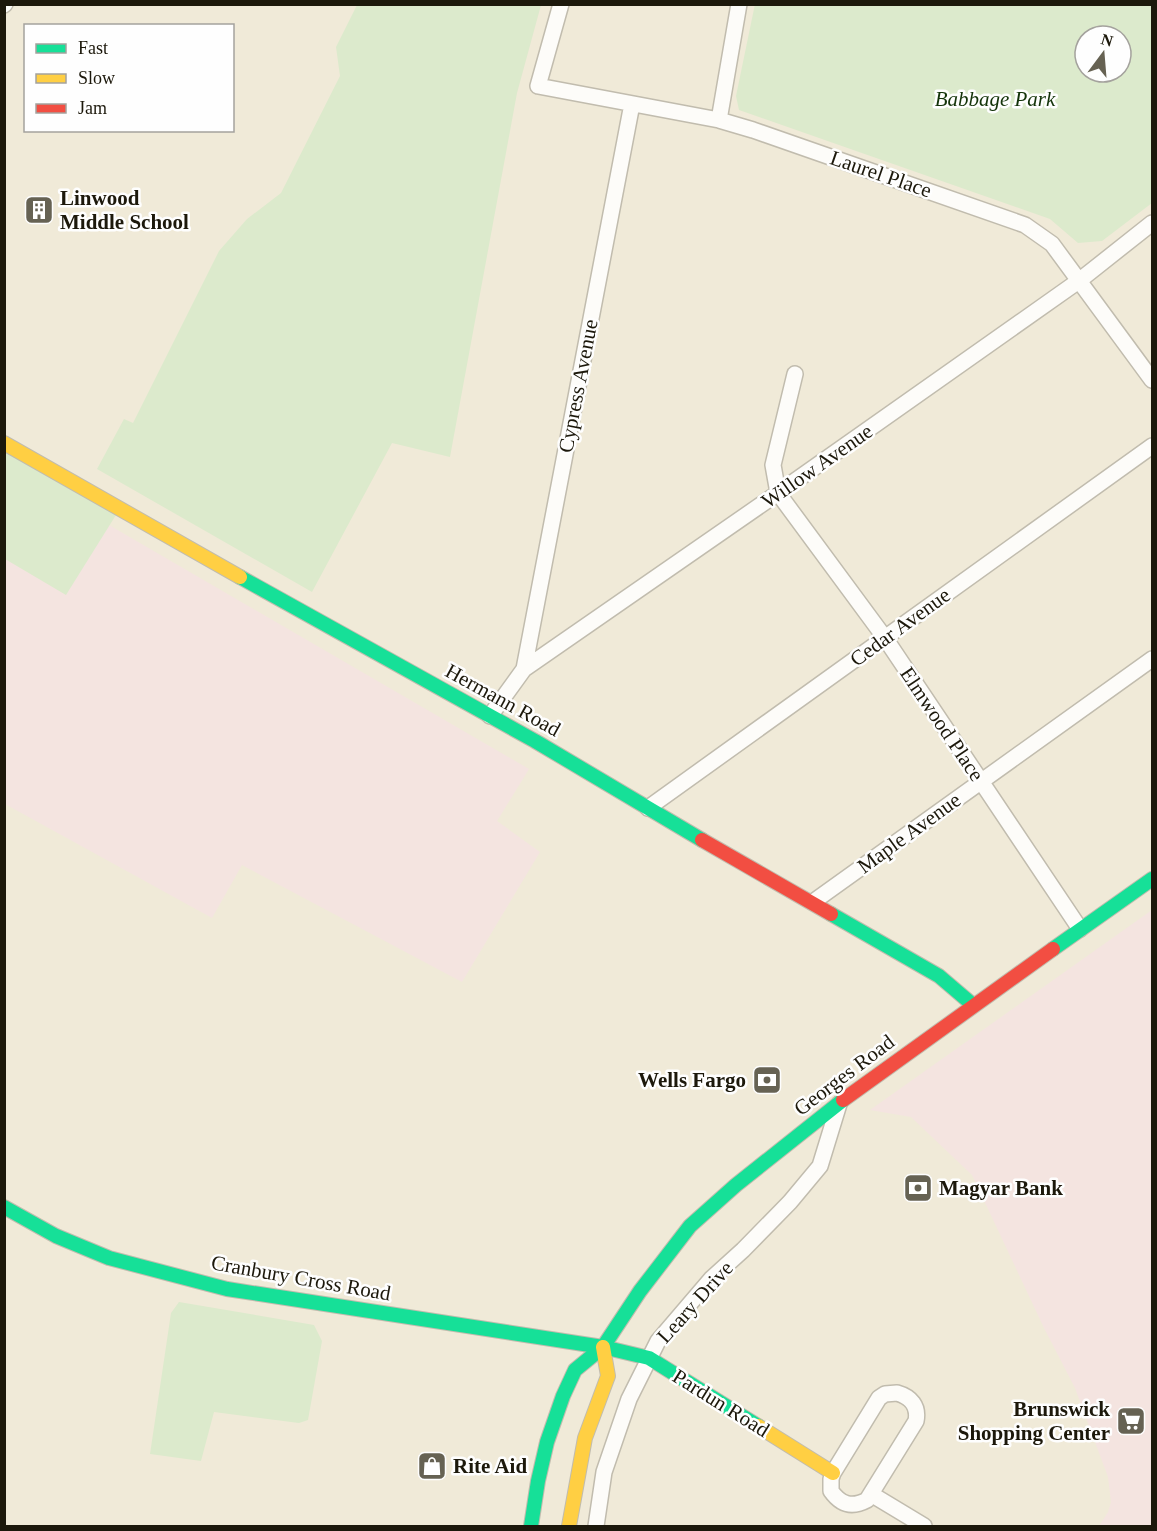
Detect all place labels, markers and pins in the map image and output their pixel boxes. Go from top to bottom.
place label: Linwood Middle School [60,186,189,234]
building icon: Linwood Middle School [23,194,55,226]
bank icon: Wells Fargo [751,1064,783,1096]
place label: Wells Fargo [638,1068,746,1092]
bank icon: Magyar Bank [902,1172,934,1204]
place label: Magyar Bank [939,1176,1063,1200]
place label: Brunswick Shopping Center [958,1397,1110,1445]
supermarket icon: Brunswick Shopping Center [1115,1405,1147,1437]
shop icon: Rite Aid [416,1450,448,1482]
place label: Rite Aid [453,1454,527,1478]

